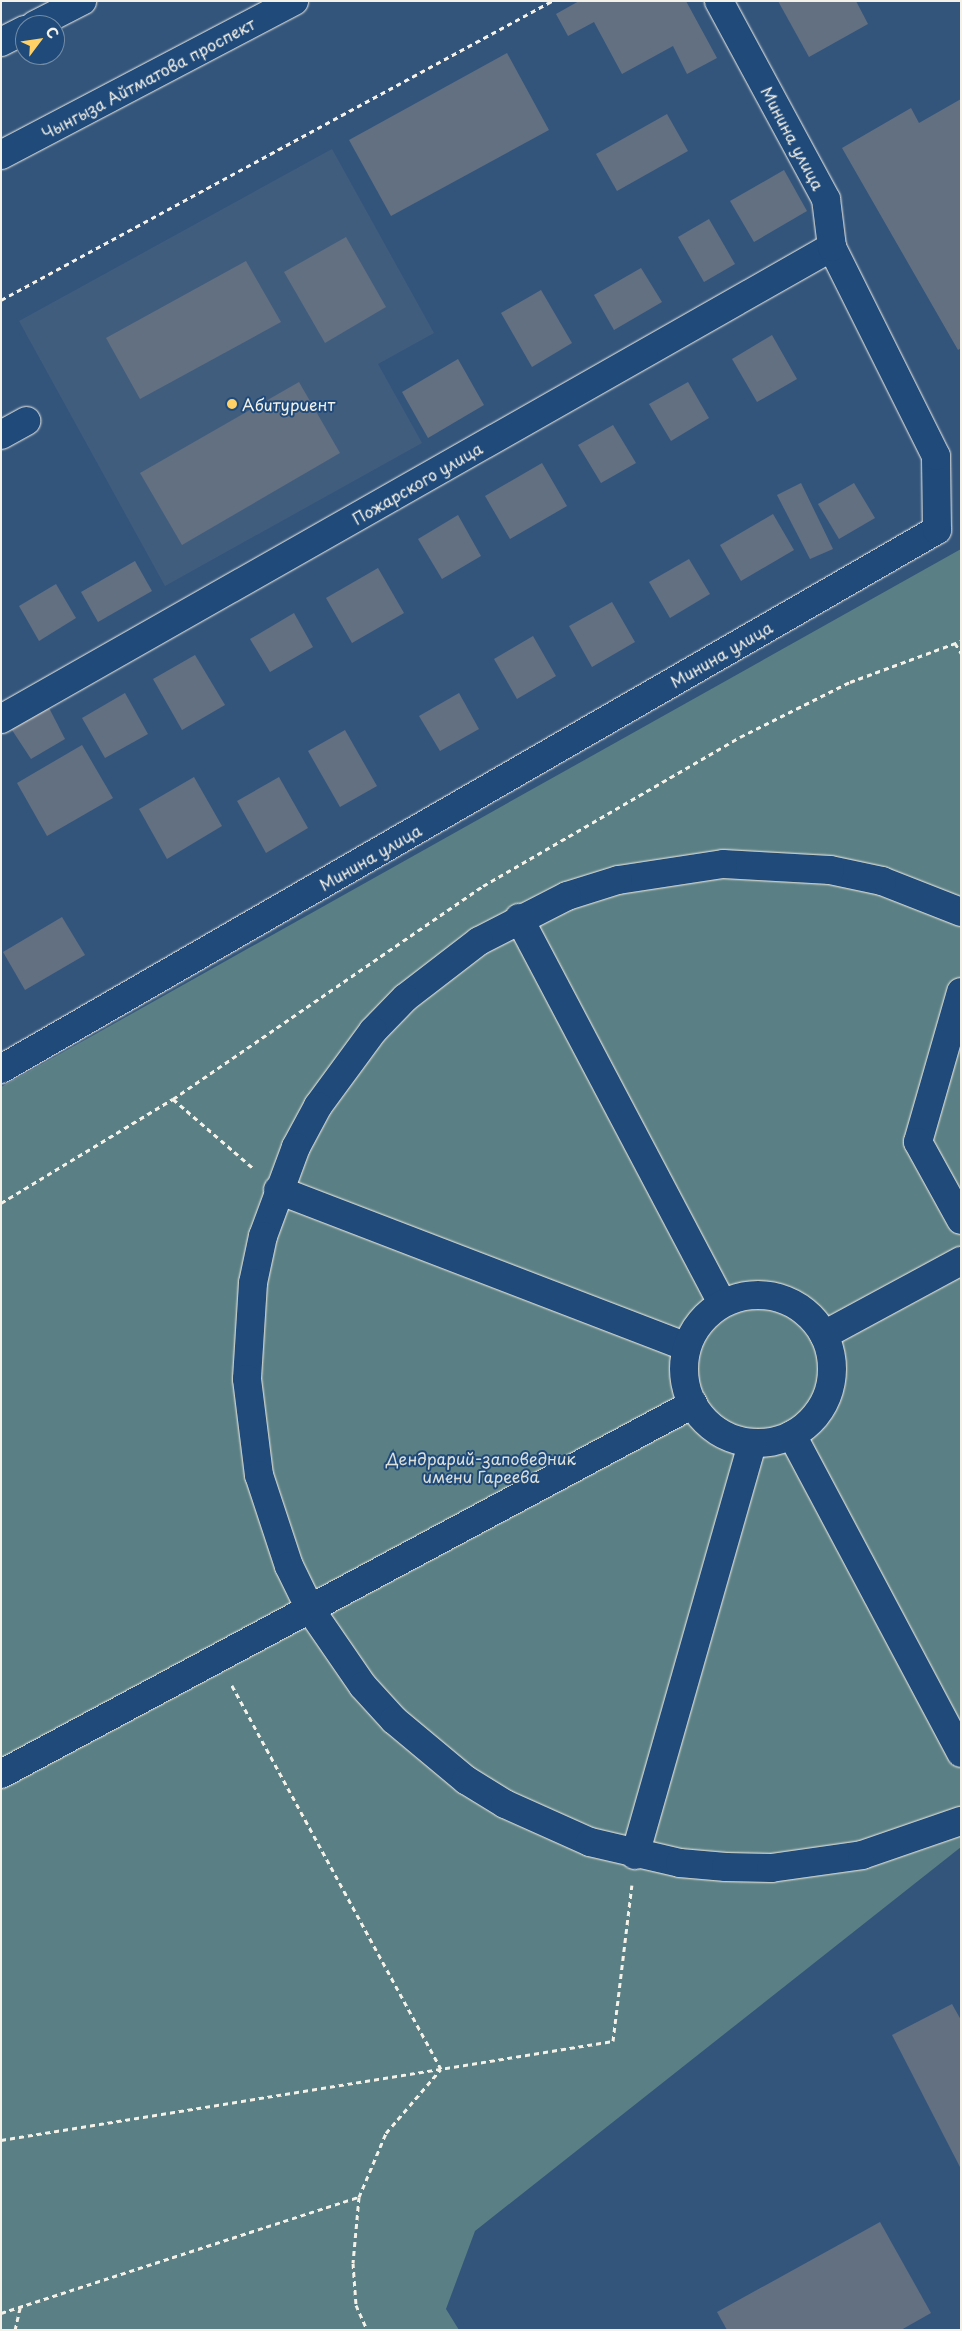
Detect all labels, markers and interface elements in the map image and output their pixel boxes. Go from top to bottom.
street label: Чынгыза Айтматова проспект [37,13,259,143]
north arrow [15,15,65,65]
text: С [41,23,64,42]
street label: Минина улица [757,82,829,194]
place label: Абитуриент [242,394,335,414]
marker: Абитуриент [226,398,238,410]
street label: Пожарского улица [348,438,486,528]
street label: Минина улица [666,617,776,691]
street label: Минина улица [315,820,425,894]
park label: Дендрарий-заповедник имени Гареева [386,1448,576,1486]

